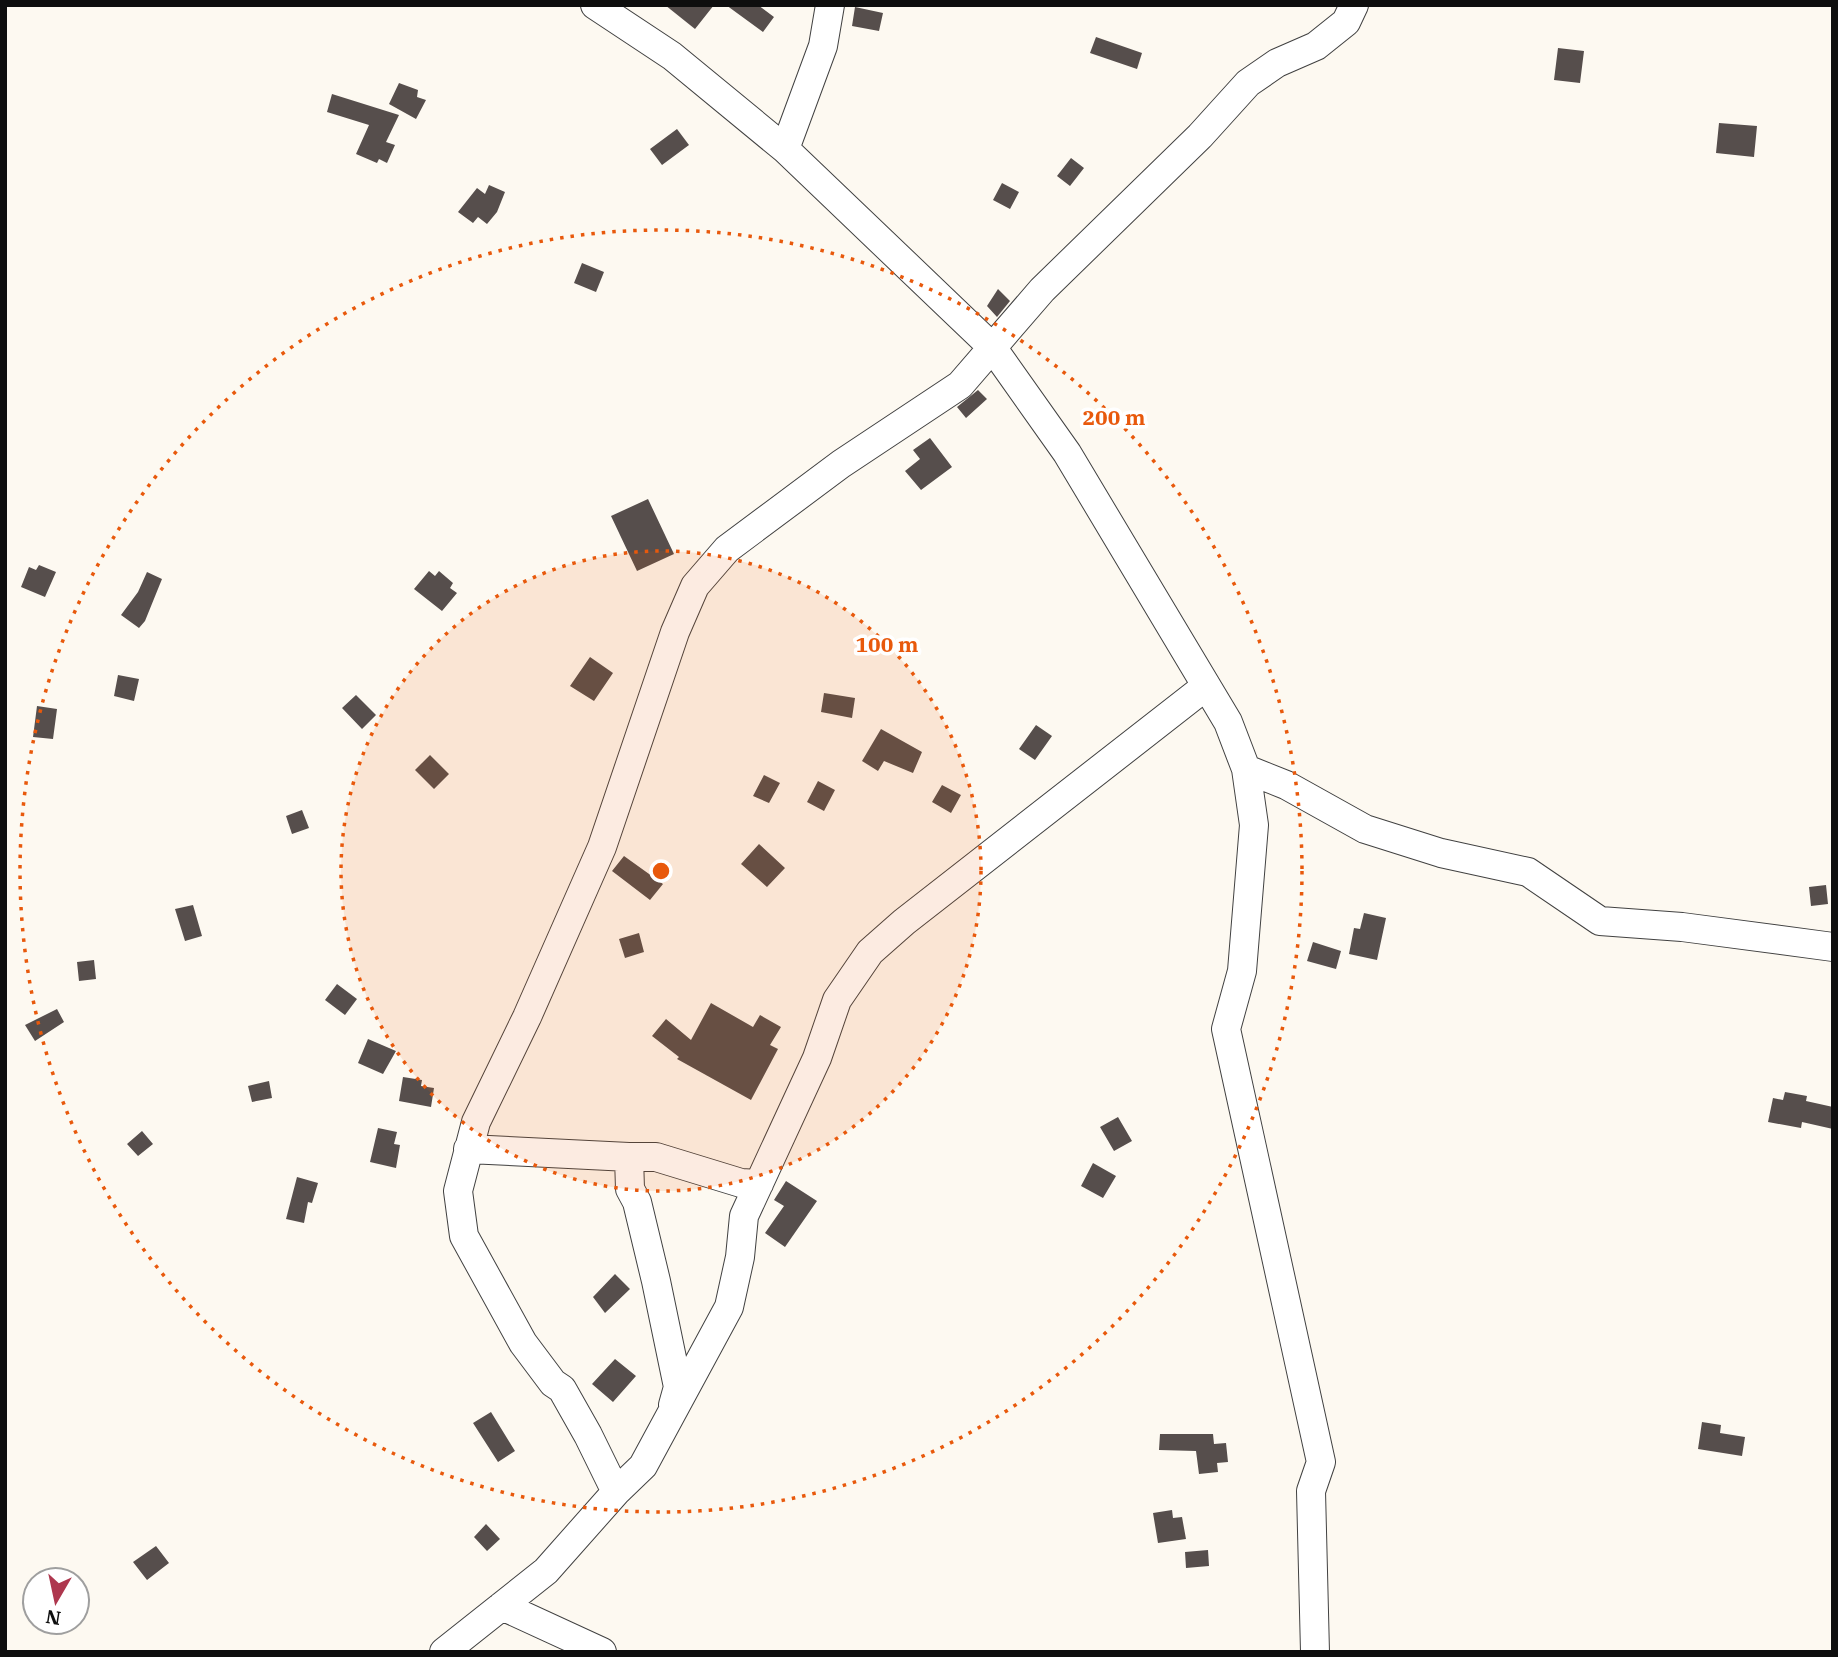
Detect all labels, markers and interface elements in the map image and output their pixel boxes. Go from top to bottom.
text: 200 m [1082,403,1146,431]
text: 100 m [855,630,919,658]
centre of rings [649,859,673,883]
north arrow [21,1566,91,1636]
text: N [44,1605,63,1631]

